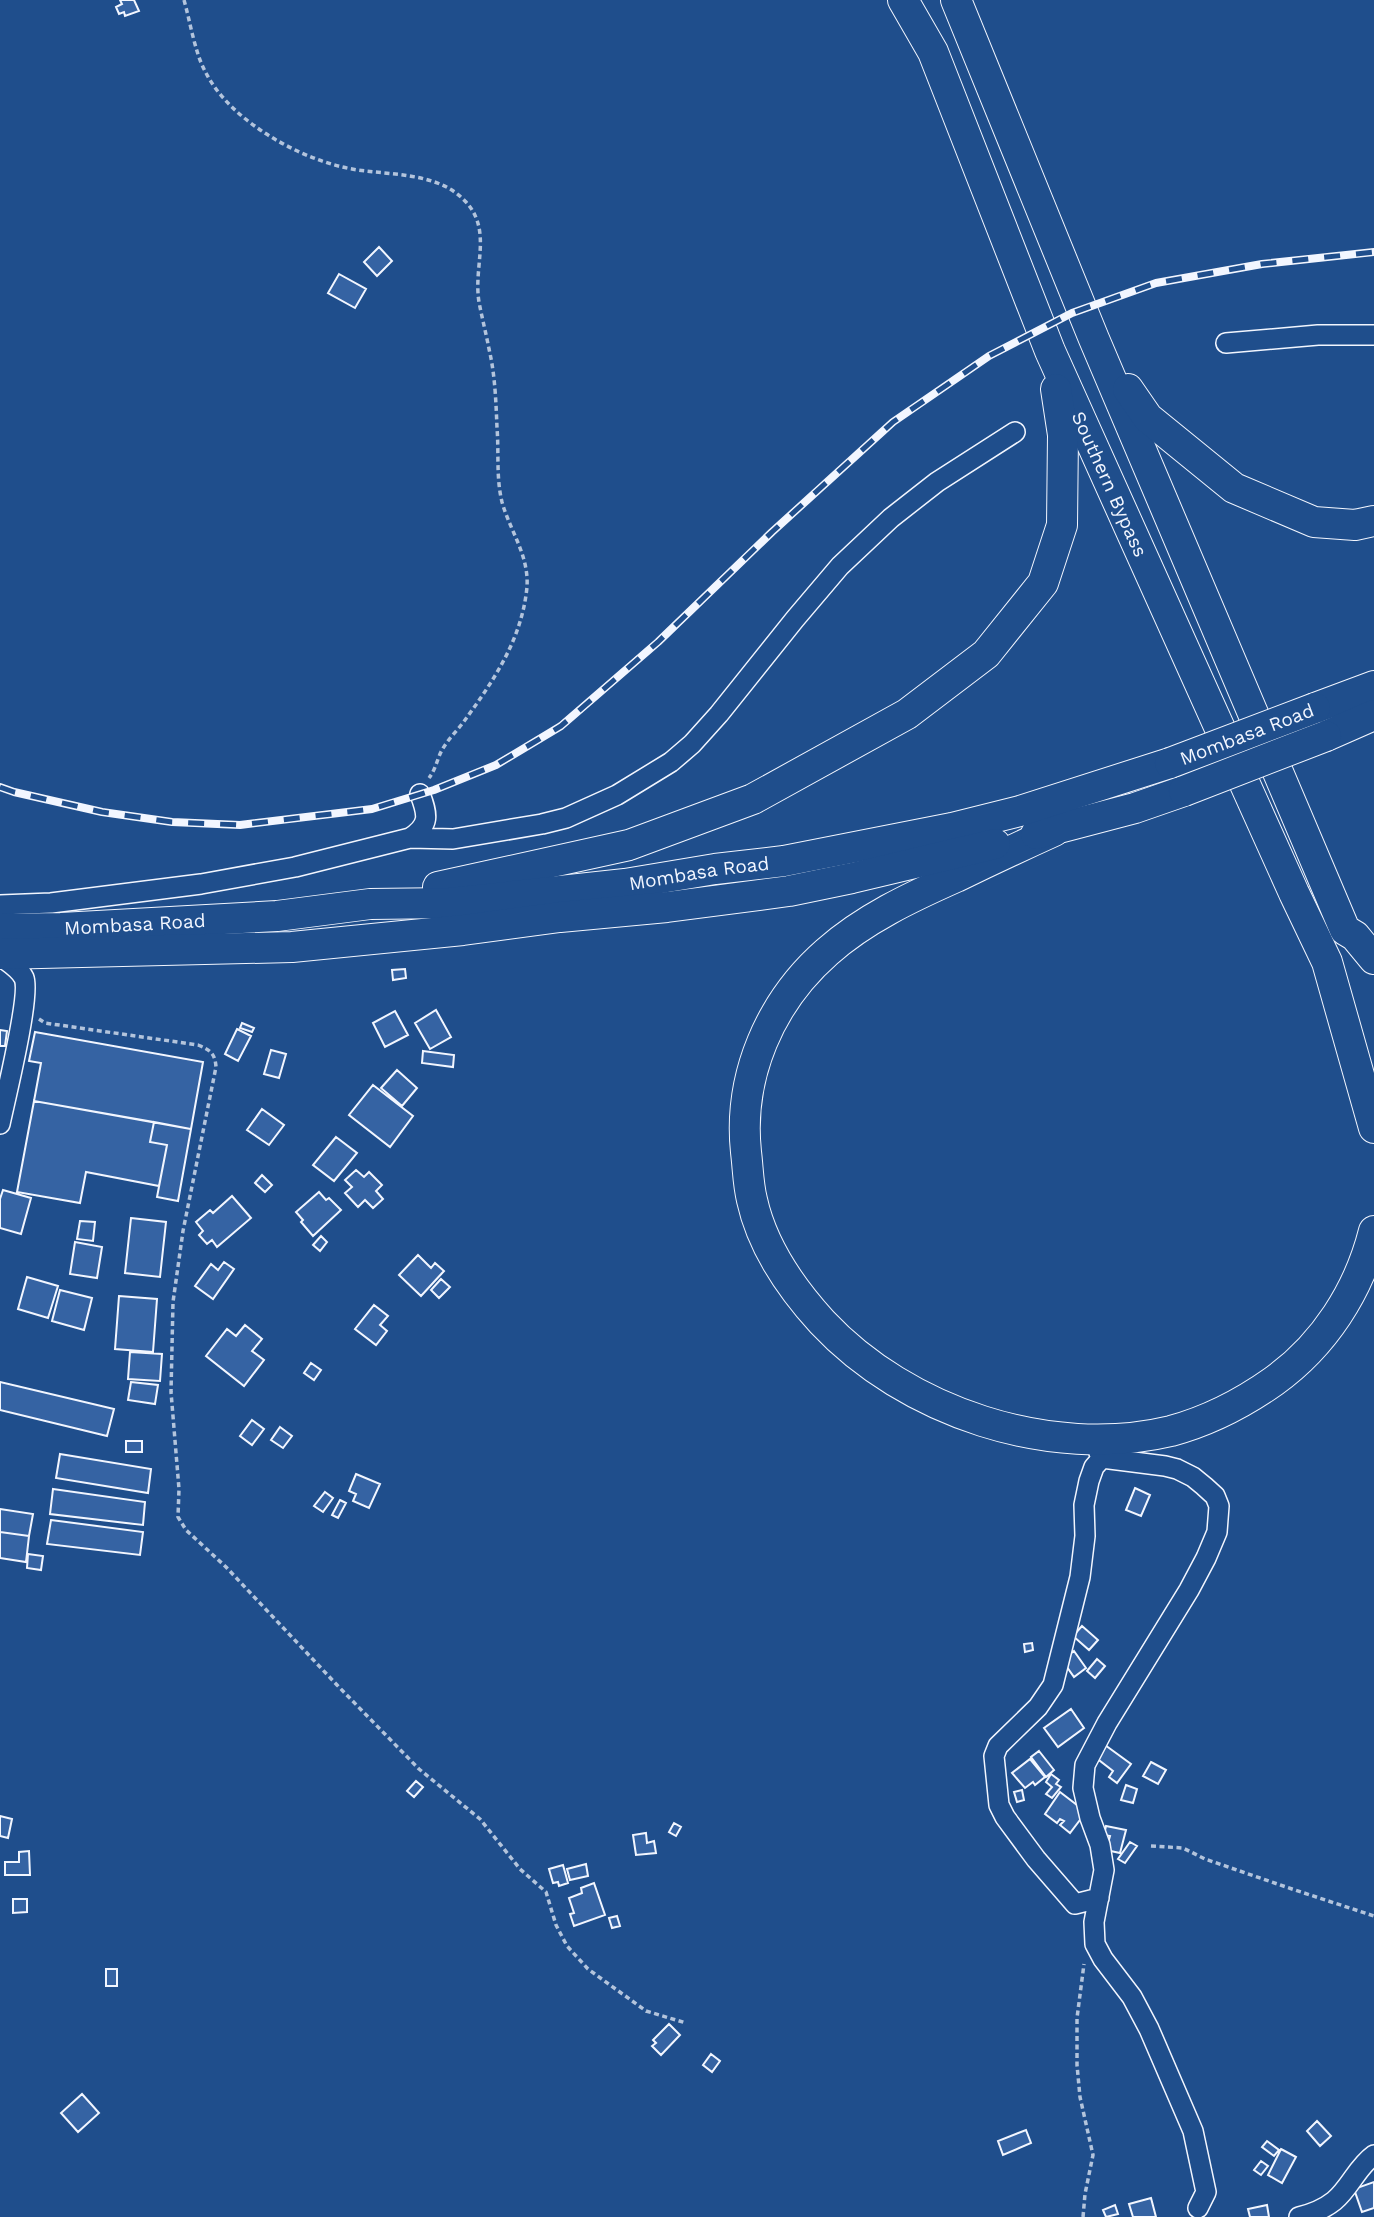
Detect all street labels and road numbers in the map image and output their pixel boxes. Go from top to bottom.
street label: Southern Bypass [1067,408,1152,561]
street label: Mombasa Road [1177,699,1317,770]
street label: Mombasa Road [627,852,770,895]
street label: Mombasa Road [64,909,206,940]

